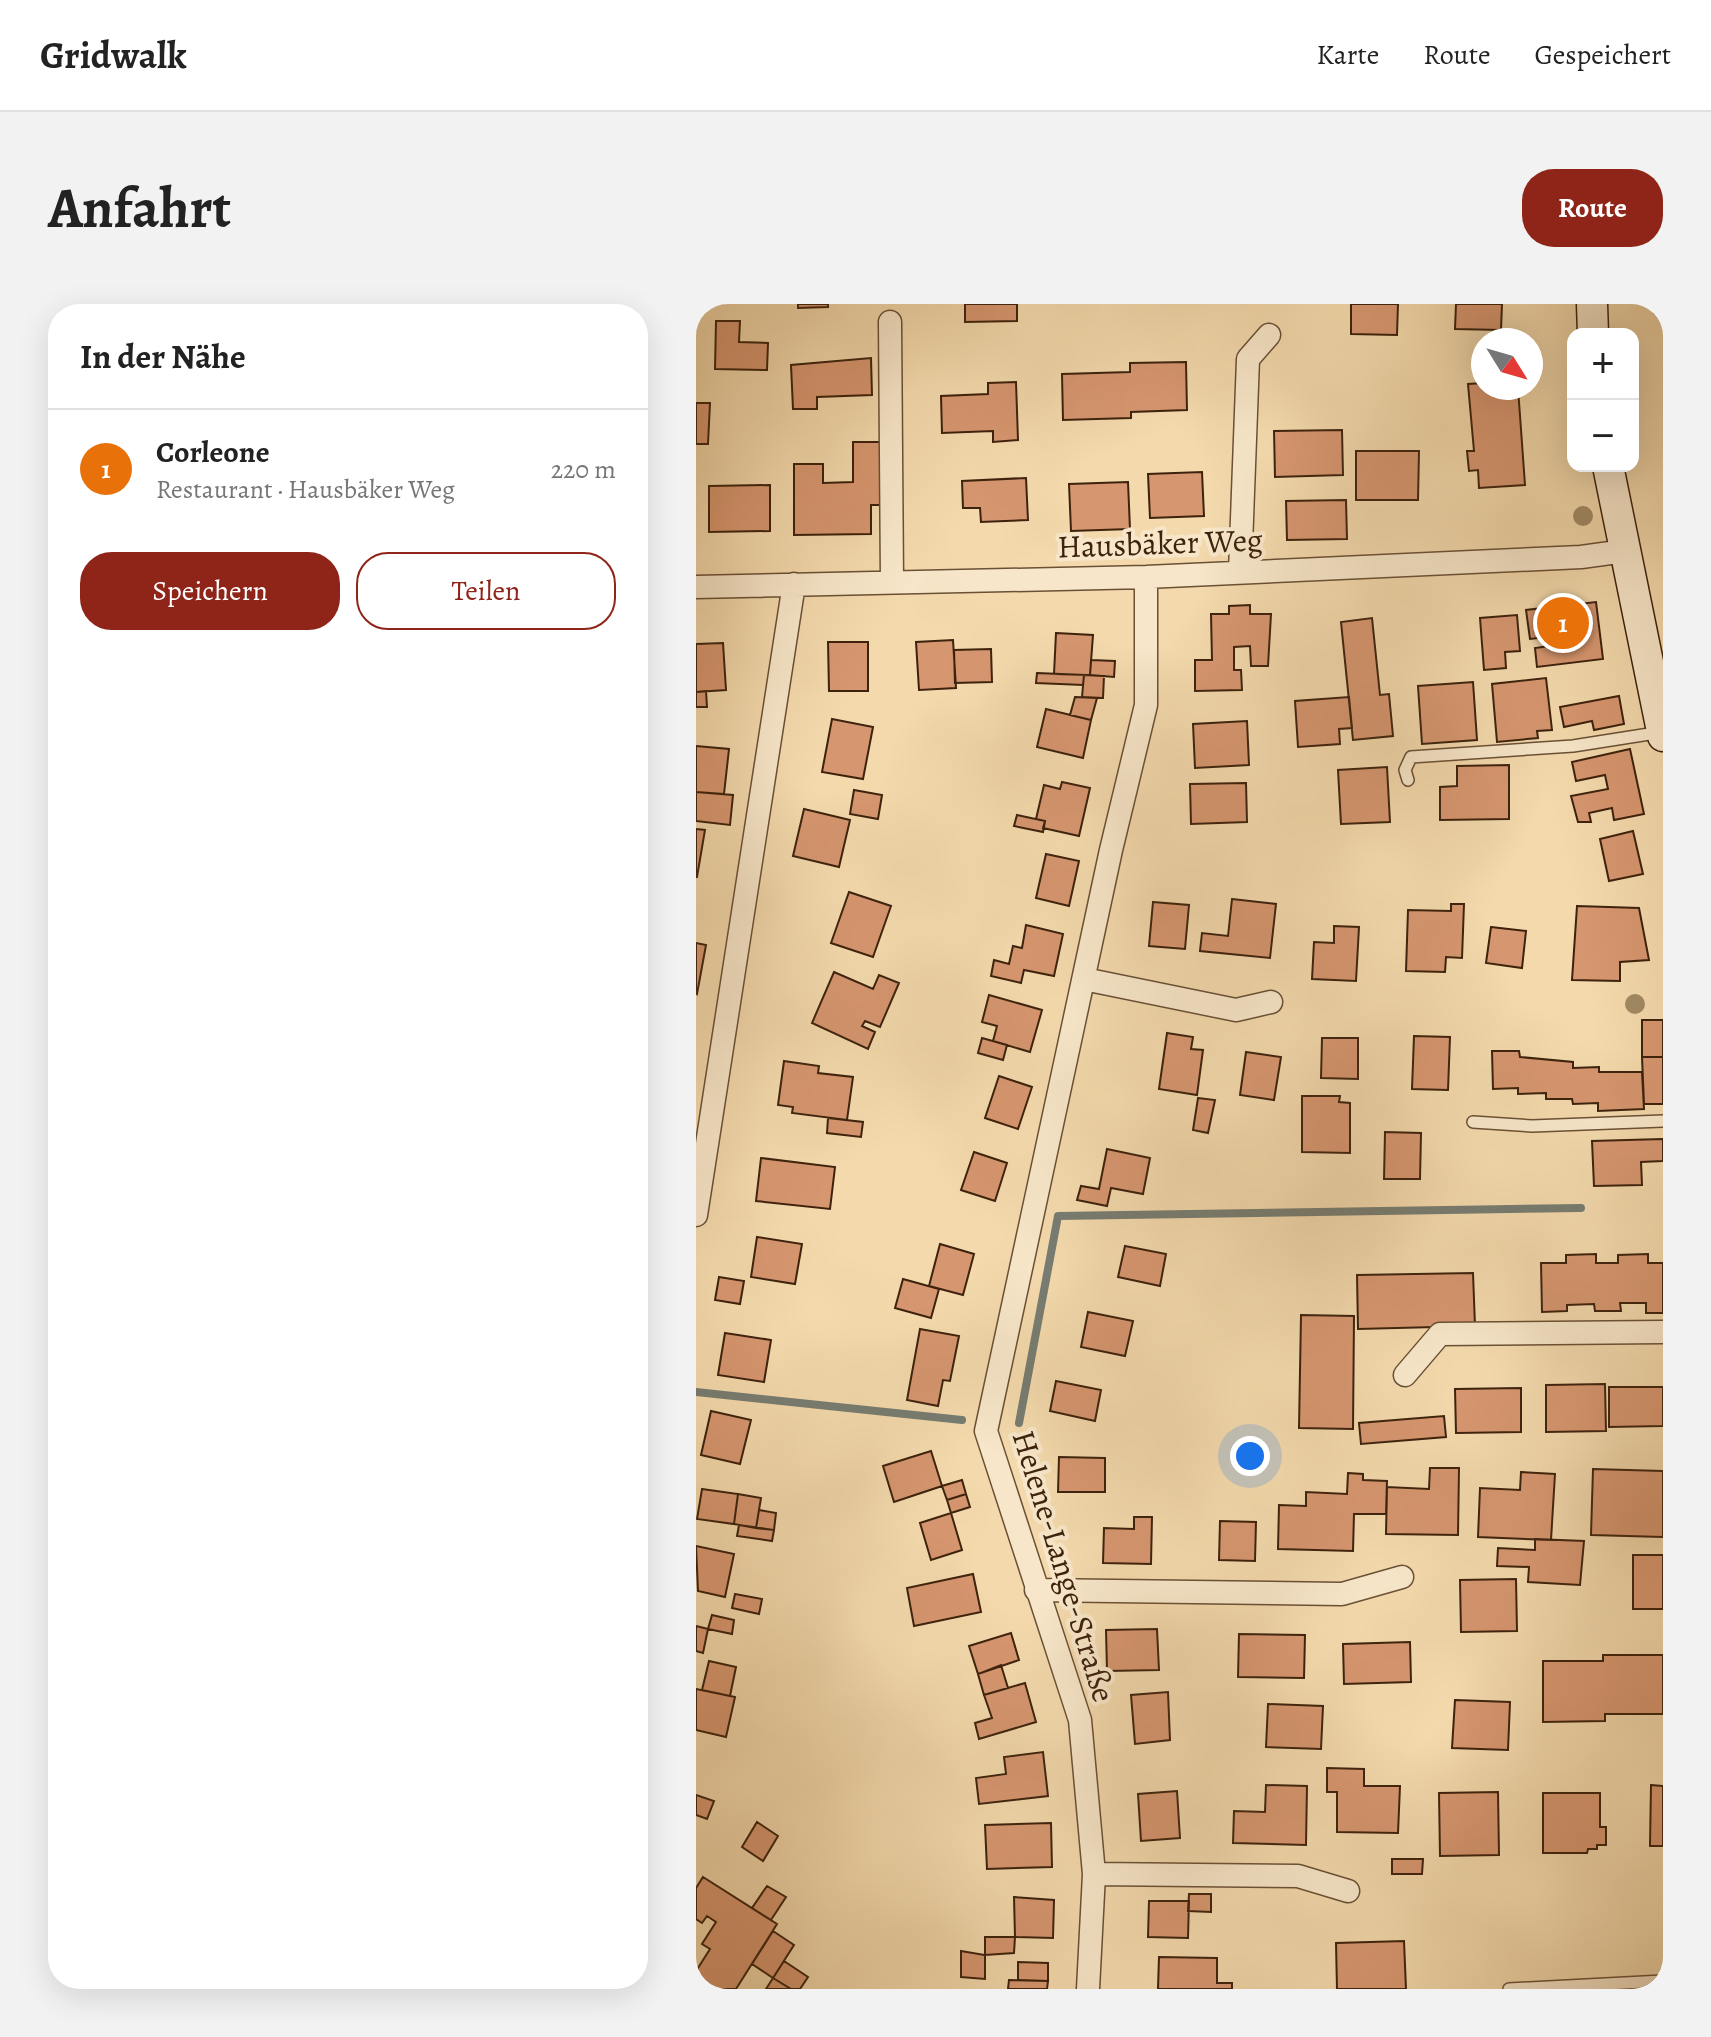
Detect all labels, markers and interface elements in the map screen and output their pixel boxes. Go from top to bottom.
text: Gridwalk [40,29,187,81]
text: Karte [1316,36,1379,74]
text: Route [1423,36,1491,74]
text: Gespeichert [1535,36,1671,74]
button: Route [1522,169,1663,247]
text: Anfahrt [48,170,231,246]
north arrow [1471,328,1543,400]
map controls [1567,328,1639,472]
button: + [1567,328,1639,400]
text: In der Nähe [80,333,246,380]
button: − [1567,400,1639,472]
text: Corleone [156,432,270,472]
text: 1 [101,452,111,487]
text: 220 m [551,452,616,487]
text: Restaurant · Hausbäker Weg [156,472,455,507]
street label: Hausbäker Weg [1057,517,1263,569]
button: Speichern [80,552,340,630]
button: Teilen [356,552,616,630]
pin: 1 [1537,593,1589,653]
street label: Helene-Lange-Straße [1002,1425,1126,1707]
your location [1230,1436,1270,1476]

